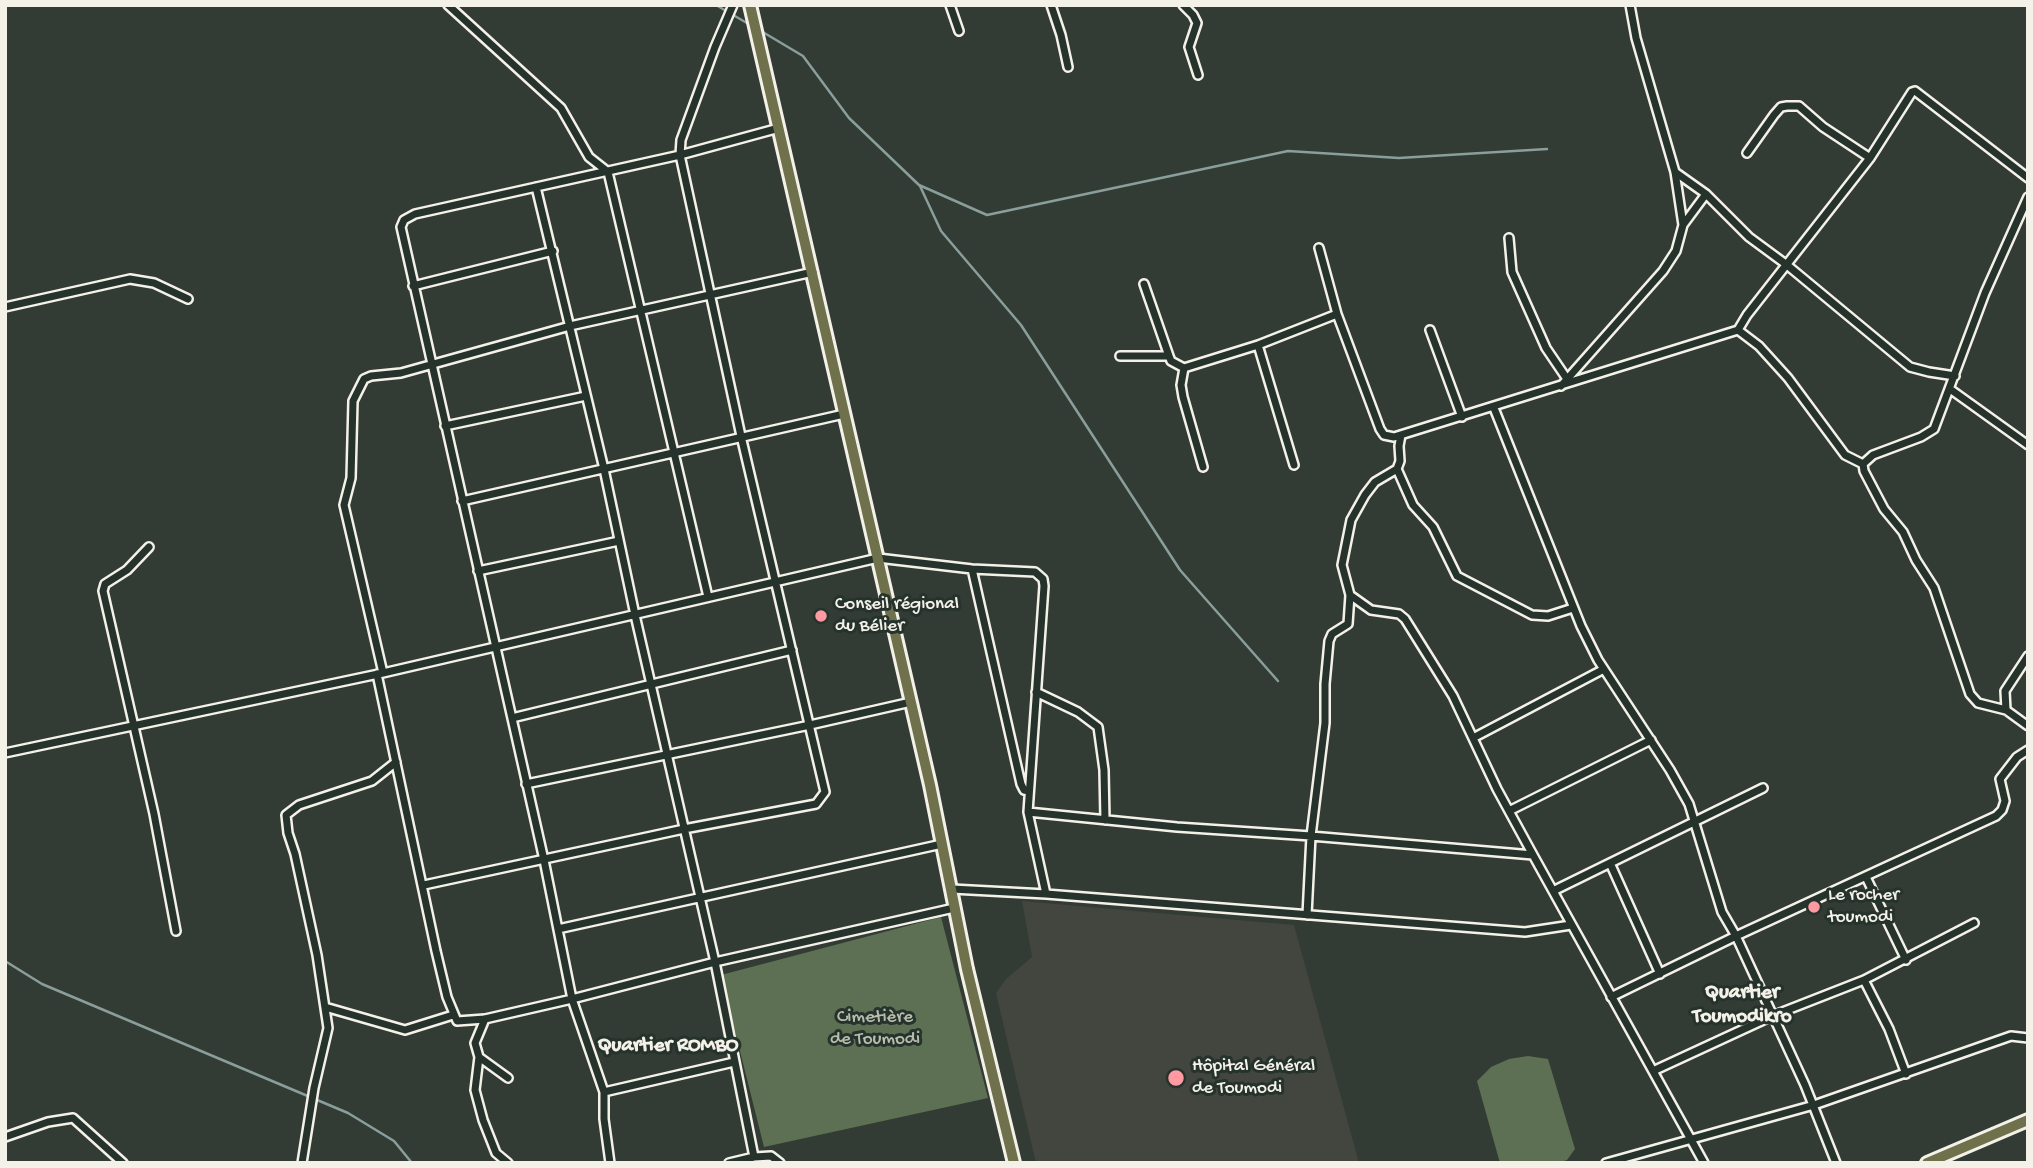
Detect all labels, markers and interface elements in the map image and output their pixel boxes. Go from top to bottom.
place label: Conseil régional du Bélier [835,594,959,638]
marker: Conseil régional du Bélier [813,608,829,624]
place label: Le rocher toumodi [1828,885,1899,929]
marker: Le rocher toumodi [1806,899,1822,915]
district label: Quartier Toumodikro [1692,981,1792,1031]
park label: Cimetière de Toumodi [830,1007,920,1051]
district label: Quartier ROMBO [597,1034,739,1060]
place label: Hôpital Général de Toumodi [1192,1056,1315,1100]
marker: Hôpital Général de Toumodi [1166,1068,1186,1088]

